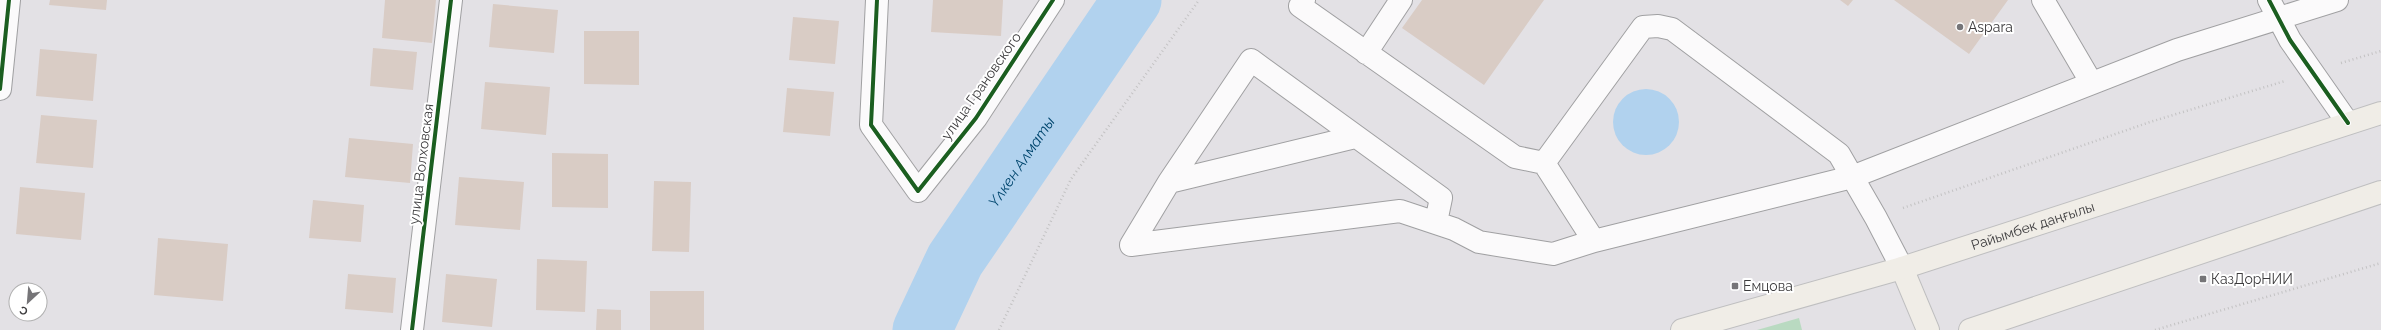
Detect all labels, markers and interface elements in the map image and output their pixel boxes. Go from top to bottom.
place label: Aspara [1968,19,2013,35]
marker: Aspara [1955,22,1965,32]
street label: улица Грановского [938,29,1024,143]
street label: улица Волховская [406,103,436,225]
water label: Үлкен Алматы [985,114,1059,210]
street label: Райымбек даңғылы [1969,198,2096,253]
place label: КазДорНИИ [2211,271,2293,287]
marker: КазДорНИИ [2198,274,2208,284]
place label: Емцова [1743,278,1793,294]
marker: Емцова [1730,281,1740,291]
north arrow [8,282,48,322]
text: С [17,303,30,318]

